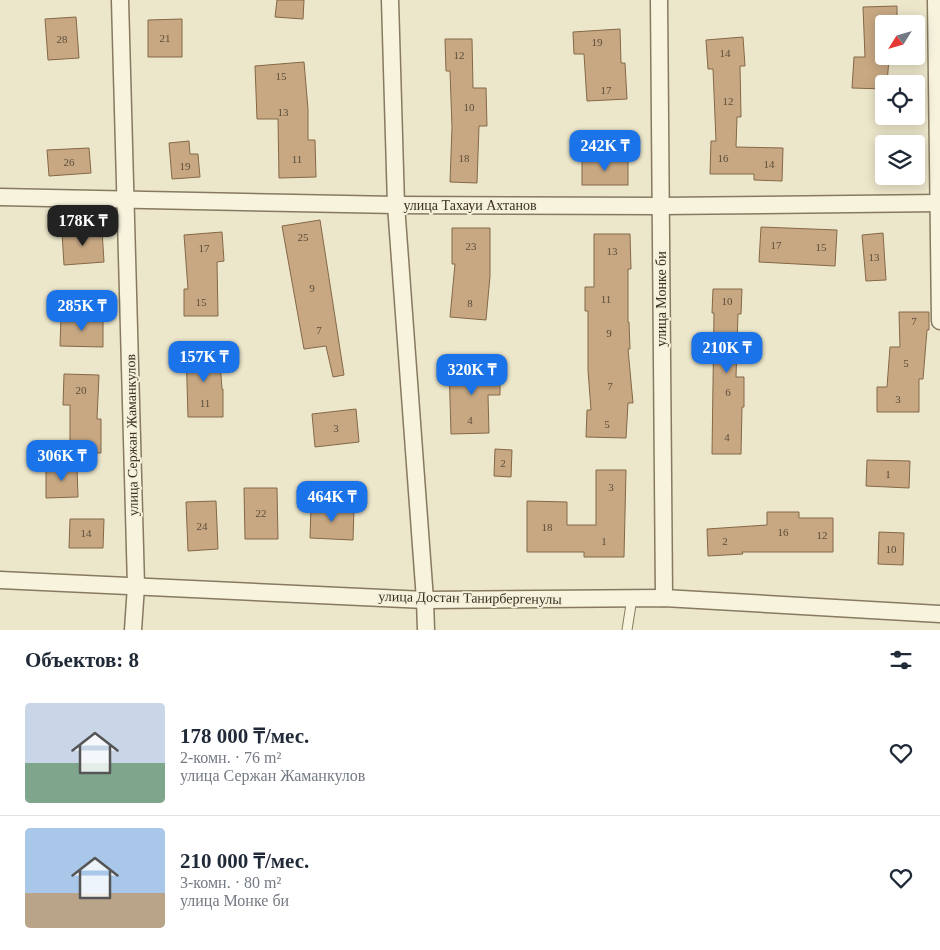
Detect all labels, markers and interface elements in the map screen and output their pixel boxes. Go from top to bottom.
north arrow [875,15,925,65]
map controls [875,15,925,185]
house number: 21 [160,32,171,44]
house number: 28 [57,33,68,45]
house number: 19 [592,36,603,48]
house number: 14 [720,47,731,59]
house number: 12 [454,49,465,61]
house number: 15 [276,70,287,82]
button: locate [875,75,925,125]
house number: 17 [601,84,612,96]
house number: 12 [723,95,734,107]
house number: 10 [464,101,475,113]
house number: 13 [278,106,289,118]
pin: 242K ₸ [564,130,646,172]
button: layers [875,135,925,185]
text: 242K ₸ [580,137,630,154]
house number: 18 [459,152,470,164]
house number: 16 [718,152,729,164]
house number: 11 [292,153,302,165]
house number: 26 [64,156,75,168]
house number: 14 [764,158,775,170]
house number: 19 [180,160,191,172]
street label: улица Тахауи Ахтанов [403,198,537,213]
pin: 178K ₸ [42,204,124,247]
text: 178K ₸ [58,212,108,229]
house number: 25 [298,231,309,243]
house number: 17 [771,239,782,251]
house number: 23 [466,240,477,252]
house number: 15 [816,241,827,253]
house number: 17 [199,242,210,254]
house number: 13 [607,245,618,257]
street label: улица Монке би [654,251,669,347]
house number: 13 [869,251,880,263]
house number: 9 [309,282,315,294]
pin: 285K ₸ [41,290,123,332]
house number: 11 [601,293,611,305]
house number: 10 [722,295,733,307]
house number: 15 [196,296,207,308]
text: 285K ₸ [57,297,107,314]
house number: 8 [467,297,473,309]
house number: 7 [911,315,917,327]
house number: 7 [316,324,322,336]
house number: 9 [606,327,612,339]
pin: 210K ₸ [686,332,768,374]
text: 210K ₸ [702,339,752,356]
pin: 157K ₸ [163,340,245,383]
text: 157K ₸ [179,348,229,365]
street label: улица Сержан Жаманкулов [123,353,141,516]
pin: 320K ₸ [431,354,513,396]
house number: 5 [903,357,909,369]
text: 320K ₸ [447,361,497,378]
house number: 7 [607,380,613,392]
house number: 20 [76,384,87,396]
house number: 6 [725,386,731,398]
house number: 3 [895,393,901,405]
house number: 11 [200,397,210,409]
house number: 4 [467,414,473,426]
house number: 5 [604,418,610,430]
house number: 3 [333,422,339,434]
house number: 4 [724,431,730,443]
pin: 306K ₸ [21,440,103,482]
text: 306K ₸ [37,447,87,464]
house number: 2 [500,457,506,469]
house number: 1 [885,468,891,480]
pin: 464K ₸ [291,480,373,523]
house number: 3 [608,481,614,493]
text: 464K ₸ [307,488,357,505]
house number: 22 [256,507,267,519]
house number: 24 [197,520,208,532]
house number: 18 [542,521,553,533]
house number: 16 [778,526,789,538]
house number: 14 [81,527,92,539]
house number: 12 [817,529,828,541]
house number: 1 [601,535,607,547]
house number: 2 [722,535,728,547]
house number: 10 [886,543,897,555]
street label: улица Достан Танирбергенулы [378,589,562,607]
icon: filters [887,646,915,674]
text: Объектов: 8 [25,648,139,672]
icon: home [65,723,125,783]
text: 178 000 ₸/мес. [180,724,309,748]
icon: heart [887,739,915,767]
text: 2-комн. · 76 m² [180,749,281,766]
text: улица Сержан Жаманкулов [180,767,365,784]
icon: home [65,848,125,908]
text: 210 000 ₸/мес. [180,849,309,873]
icon: heart [887,864,915,892]
text: 3-комн. · 80 m² [180,874,281,891]
text: улица Монке би [180,892,289,909]

